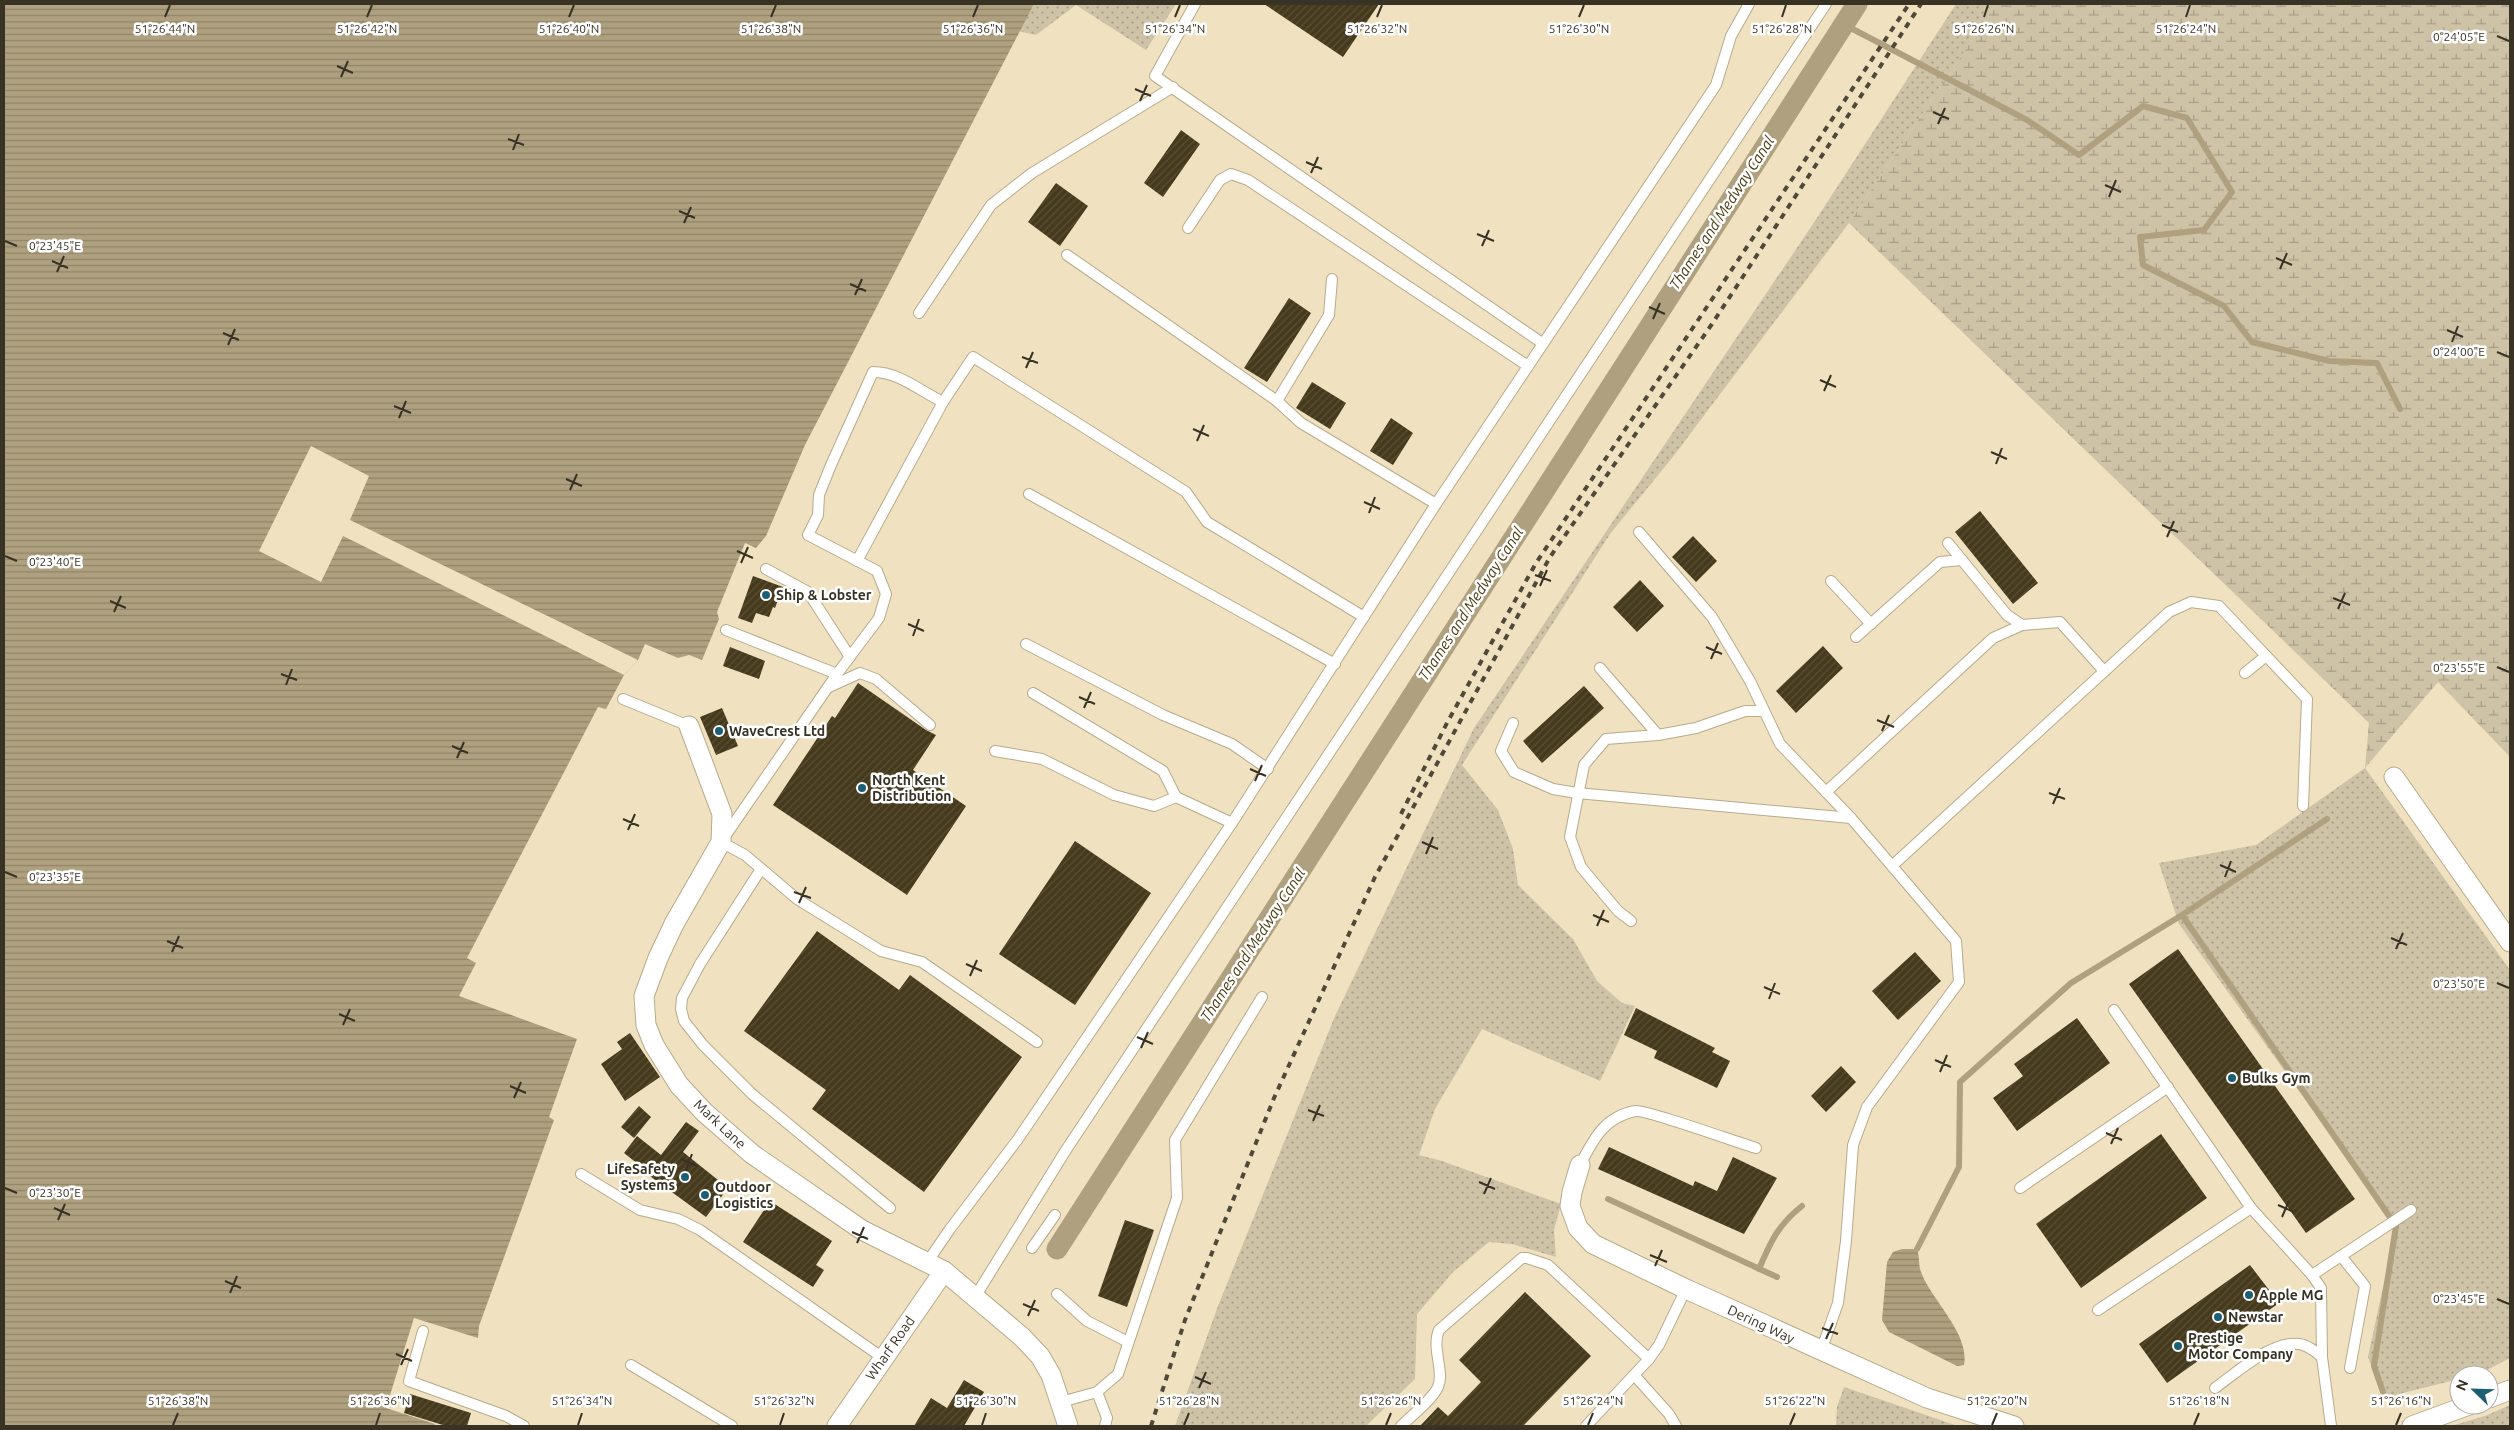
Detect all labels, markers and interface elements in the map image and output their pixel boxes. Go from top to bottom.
text: 51°26'44"N [135,22,195,35]
text: 51°26'42"N [337,22,397,35]
text: 51°26'40"N [539,22,599,35]
text: 51°26'38"N [741,22,801,35]
text: 51°26'36"N [943,22,1003,35]
text: 51°26'34"N [1145,22,1205,35]
text: 51°26'32"N [1347,22,1407,35]
text: 51°26'30"N [1549,22,1609,35]
text: 51°26'28"N [1752,22,1812,35]
text: 51°26'26"N [1954,22,2014,35]
text: 51°26'24"N [2156,22,2216,35]
text: 0°24'05"E [2433,30,2485,43]
water label: Thames and Medway Canal [1666,132,1778,293]
text: 0°23'45"E [29,239,81,252]
text: 0°24'00"E [2433,345,2485,358]
water label: Thames and Medway Canal [1415,523,1527,684]
text: 0°23'40"E [29,555,81,568]
place label: Ship & Lobster [776,587,872,603]
marker: Ship & Lobster [760,589,772,601]
text: 0°23'55"E [2433,661,2485,674]
place label: WaveCrest Ltd [729,723,825,739]
marker: WaveCrest Ltd [713,725,725,737]
place label: North Kent Distribution [872,772,952,804]
marker: North Kent Distribution [856,782,868,794]
water label: Thames and Medway Canal [1197,864,1309,1025]
text: 0°23'35"E [29,870,81,883]
text: 0°23'50"E [2433,977,2485,990]
place label: Bulks Gym [2242,1070,2311,1086]
marker: Bulks Gym [2226,1072,2238,1084]
street label: Mark Lane [691,1096,749,1152]
place label: LifeSafety Systems [607,1161,676,1193]
marker: LifeSafety Systems [679,1171,691,1183]
place label: Outdoor Logistics [715,1179,774,1211]
text: 0°23'30"E [29,1186,81,1199]
marker: Outdoor Logistics [699,1189,711,1201]
place label: Apple MG [2259,1287,2323,1303]
marker: Apple MG [2243,1289,2255,1301]
text: 0°23'45"E [2433,1292,2485,1305]
street label: Dering Way [1725,1301,1797,1347]
place label: Newstar [2228,1309,2283,1325]
marker: Newstar [2212,1311,2224,1323]
street label: Wharf Road [862,1313,918,1383]
place label: Prestige Motor Company [2188,1330,2293,1362]
marker: Prestige Motor Company [2172,1340,2184,1352]
north arrow [2449,1365,2499,1415]
text: N [2453,1377,2471,1393]
text: 51°26'38"N [148,1394,208,1407]
text: 51°26'36"N [350,1394,410,1407]
text: 51°26'34"N [552,1394,612,1407]
text: 51°26'32"N [754,1394,814,1407]
text: 51°26'30"N [956,1394,1016,1407]
text: 51°26'28"N [1159,1394,1219,1407]
text: 51°26'26"N [1361,1394,1421,1407]
text: 51°26'24"N [1563,1394,1623,1407]
text: 51°26'22"N [1765,1394,1825,1407]
text: 51°26'20"N [1967,1394,2027,1407]
text: 51°26'18"N [2169,1394,2229,1407]
text: 51°26'16"N [2371,1394,2431,1407]

